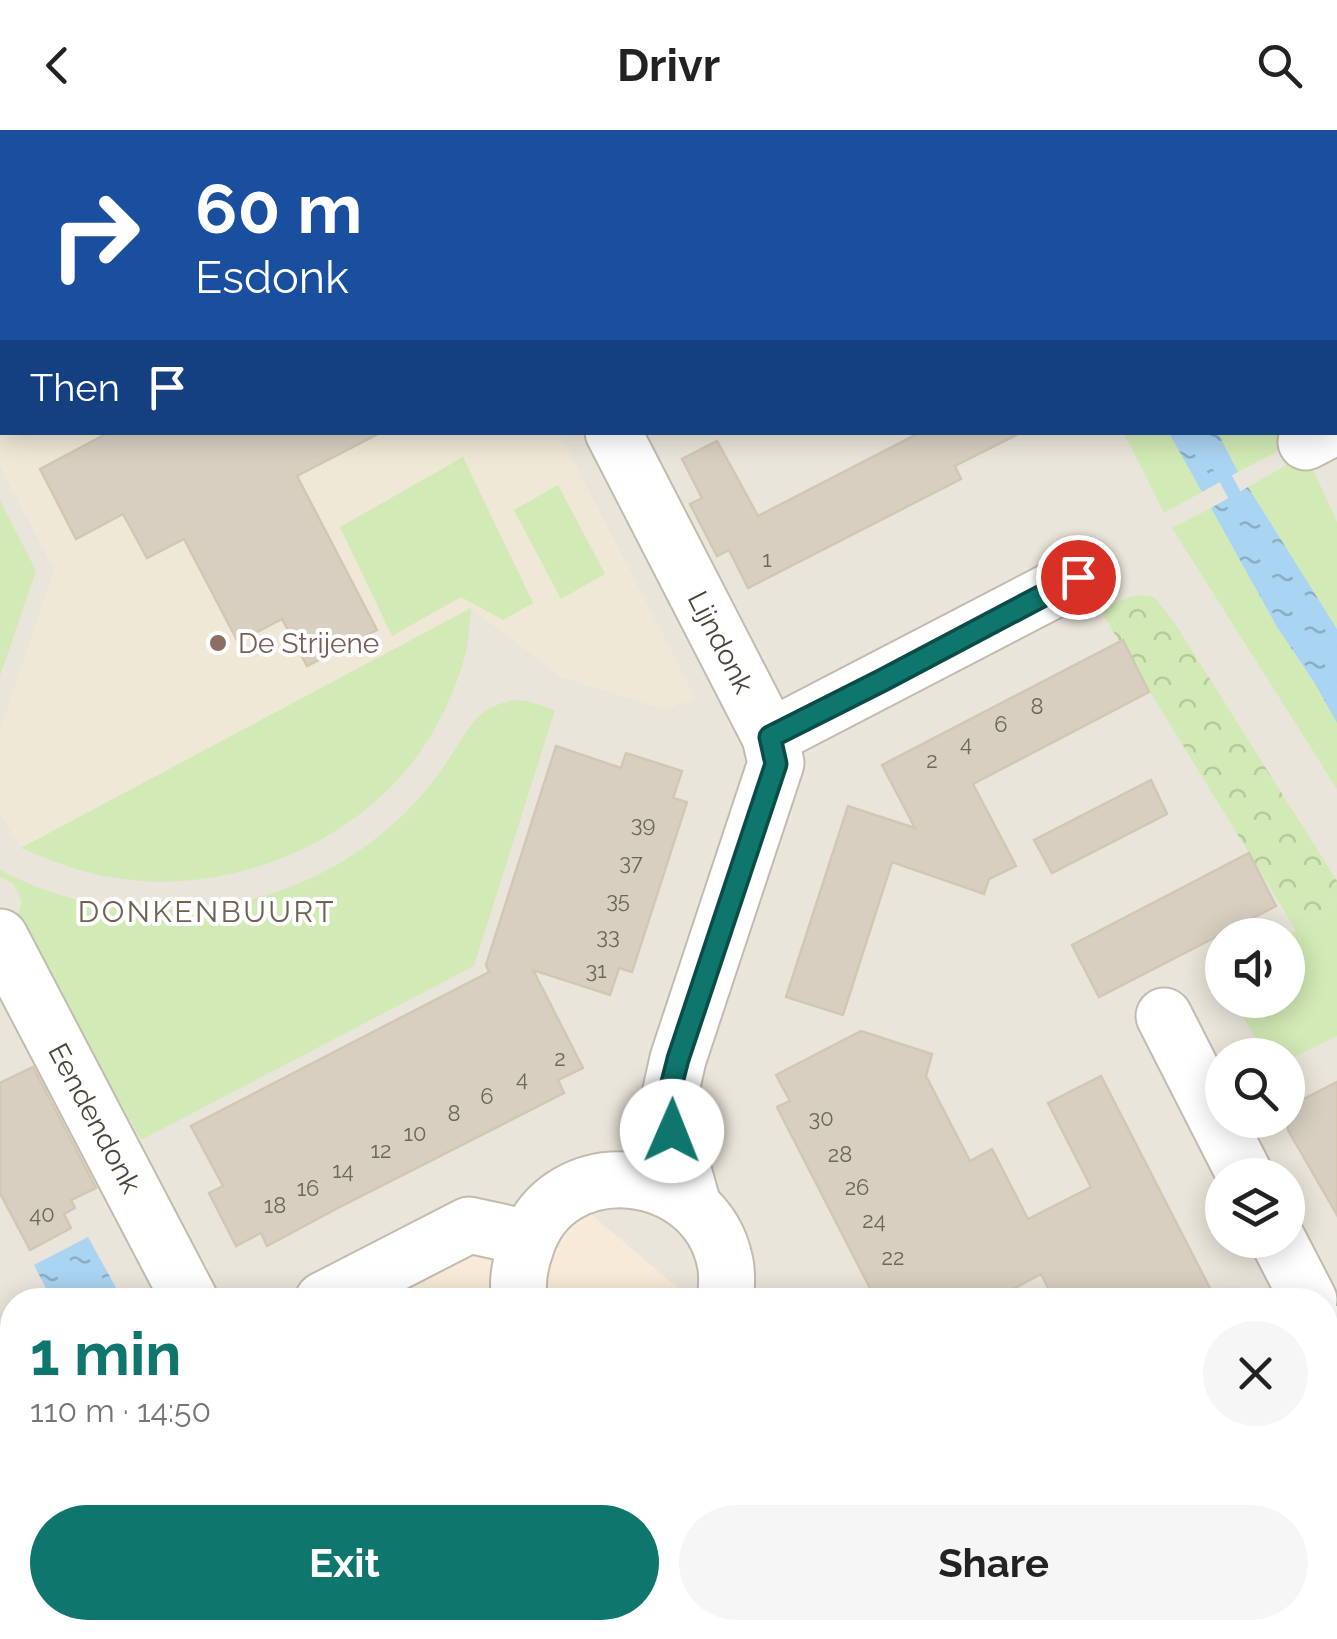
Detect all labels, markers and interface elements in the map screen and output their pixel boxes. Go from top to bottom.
icon: back [30,38,85,93]
icon: search [1252,38,1307,93]
text: Drivr [617,39,720,92]
text: 60 m [195,167,362,249]
icon: right [30,170,160,300]
text: Esdonk [195,251,349,304]
icon: arrive [140,360,195,415]
text: Then [30,365,120,410]
pin [1036,535,1121,620]
house number: 1 [762,546,772,572]
icon: arrive [1051,550,1106,605]
street label: Lijndonk [681,586,760,699]
place label: De Strijene [238,627,379,660]
marker: De Strijene [207,632,229,654]
house number: 8 [1030,693,1044,719]
house number: 6 [994,711,1008,737]
house number: 4 [960,730,972,756]
house number: 2 [926,747,938,773]
house number: 39 [631,811,655,837]
house number: 37 [619,849,643,875]
house number: 35 [606,887,630,913]
district label: DONKENBUURT [78,894,336,929]
map controls [1205,918,1305,1258]
button: sound [1205,918,1305,1018]
house number: 33 [596,923,620,949]
house number: 31 [585,957,607,983]
street label: Eendendonk [41,1038,148,1199]
button: search [1205,1038,1305,1138]
house number: 2 [554,1045,566,1071]
house number: 4 [516,1065,528,1091]
position arrow [620,1079,724,1183]
house number: 6 [480,1083,494,1109]
house number: 8 [447,1100,461,1126]
house number: 30 [808,1105,834,1131]
house number: 10 [404,1120,426,1146]
house number: 12 [371,1137,391,1163]
house number: 28 [828,1141,852,1167]
house number: 14 [332,1157,354,1183]
button: layers [1205,1158,1305,1258]
house number: 26 [845,1174,869,1200]
house number: 16 [297,1175,319,1201]
house number: 18 [264,1192,286,1218]
house number: 40 [29,1201,55,1227]
house number: 24 [862,1207,886,1233]
house number: 22 [882,1244,904,1270]
text: 1 min [30,1319,181,1389]
button: close [1203,1321,1308,1426]
text: 110 m · 14:50 [30,1392,211,1429]
button: Exit [30,1505,659,1620]
button: Share [679,1505,1308,1620]

